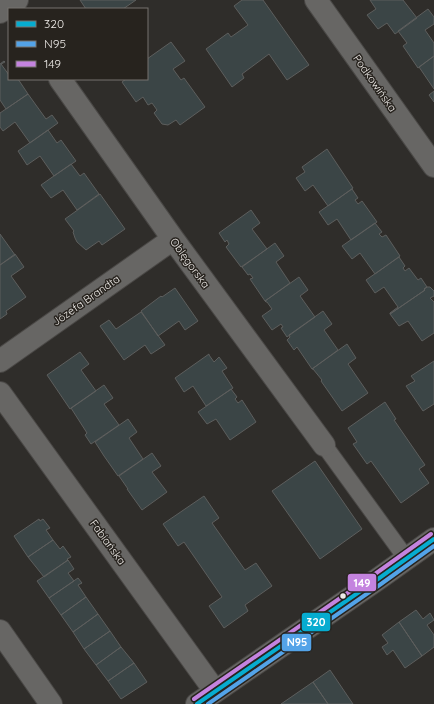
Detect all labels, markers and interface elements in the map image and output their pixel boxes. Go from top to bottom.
legend [8,8,148,80]
text: 320 [44,16,64,31]
text: N95 [44,36,66,51]
street label: Podkowińska [350,52,400,114]
text: 149 [44,56,61,71]
street label: Oblęgorska [167,235,213,291]
street label: Józefa Brandta [50,272,122,328]
street label: Fabiańska [87,517,129,567]
line badge: 149 [347,573,377,592]
text: 149 [354,576,370,590]
unlabelled marker [338,591,348,601]
line badge: 320 [301,612,331,632]
text: 320 [307,615,326,629]
line badge: N95 [281,633,312,652]
text: N95 [287,635,307,649]

